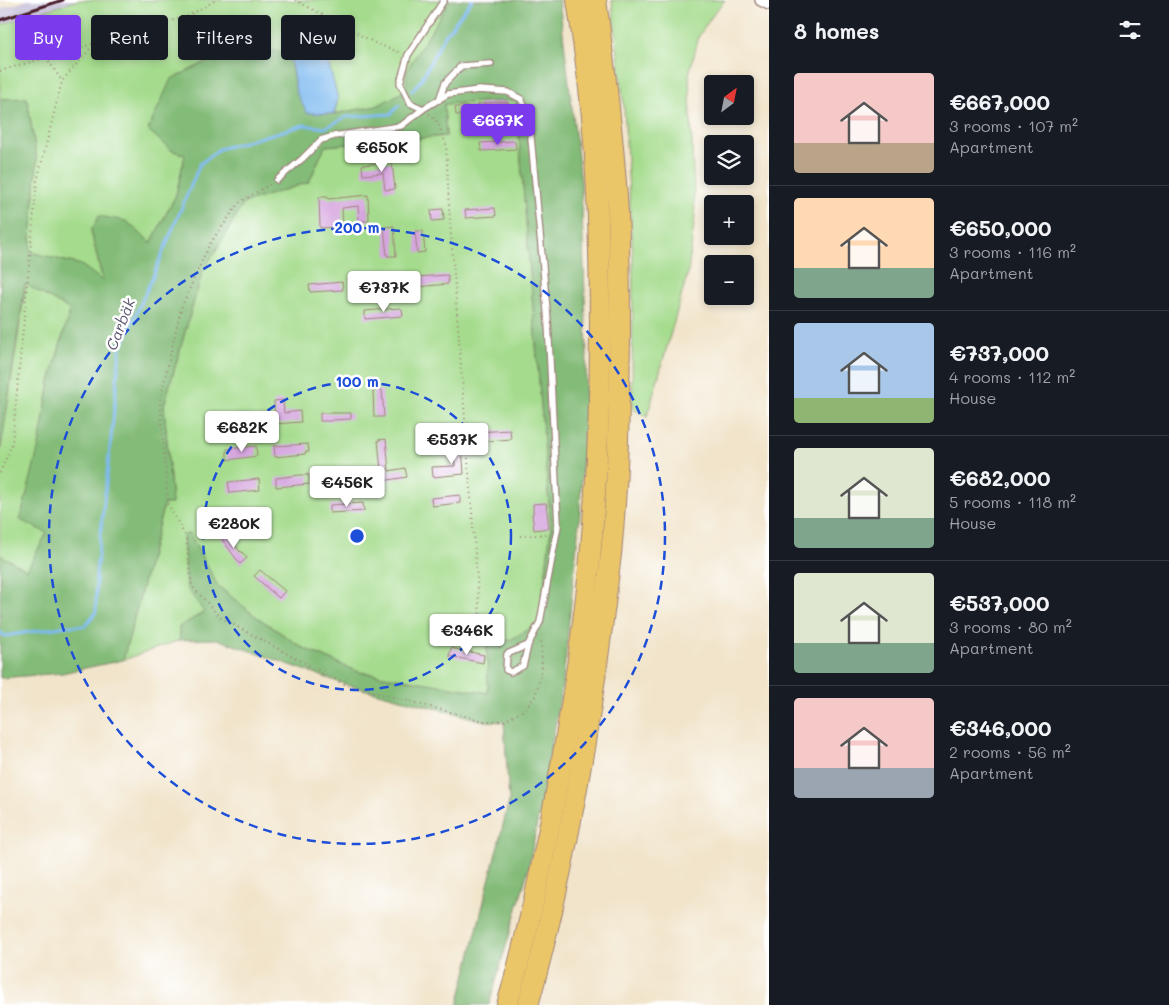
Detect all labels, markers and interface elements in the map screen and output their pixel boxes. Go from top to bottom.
chip: Buy [15,15,81,60]
chip: Rent [91,15,168,60]
chip: Filters [178,15,271,60]
chip: New [281,15,355,60]
icon: filters [1116,16,1144,44]
text: 8 homes [794,17,879,44]
north arrow [704,75,754,125]
map controls [704,75,754,305]
text: €667,000 [949,88,1050,115]
icon: home [834,93,894,153]
pin: €667K [463,104,533,146]
text: €667K [472,109,524,130]
text: 3 rooms · 107 m² [949,115,1078,136]
pin: €650K [347,130,417,173]
button: layers [704,135,754,185]
text: €650K [356,136,408,157]
text: Apartment [949,136,1034,157]
button: + [704,195,754,245]
text: €650,000 [949,214,1051,241]
text: 200 m [335,217,380,237]
icon: home [834,218,894,278]
text: 3 rooms · 116 m² [949,241,1076,262]
button: − [704,255,754,305]
text: Apartment [949,262,1034,283]
pin: €737K [349,270,419,313]
text: €737K [359,276,409,297]
water label: Carbäk [101,294,139,353]
text: €737,000 [949,339,1049,366]
icon: home [834,343,894,403]
text: 4 rooms · 112 m² [949,366,1075,387]
text: 100 m [335,371,379,391]
text: House [949,387,996,408]
pin: €682K [207,410,277,453]
text: €682K [216,416,268,437]
pin: €537K [417,422,487,465]
text: €537K [426,428,478,449]
text: €682,000 [949,464,1050,491]
pin: €456K [312,466,382,508]
icon: home [834,468,894,528]
text: €456K [321,471,373,492]
text: 5 rooms · 118 m² [949,491,1076,512]
pin: €280K [199,506,269,549]
text: €280K [208,512,260,533]
text: House [949,512,996,533]
centre of rings [348,527,366,545]
text: €537,000 [949,589,1050,616]
icon: home [834,593,894,653]
pin: €346K [432,614,502,656]
text: 3 rooms · 80 m² [949,616,1072,637]
text: €346K [441,619,493,640]
text: Apartment [949,637,1034,658]
text: €346,000 [949,714,1052,741]
icon: home [834,718,894,778]
text: 2 rooms · 56 m² [949,741,1071,762]
text: Apartment [949,762,1034,783]

